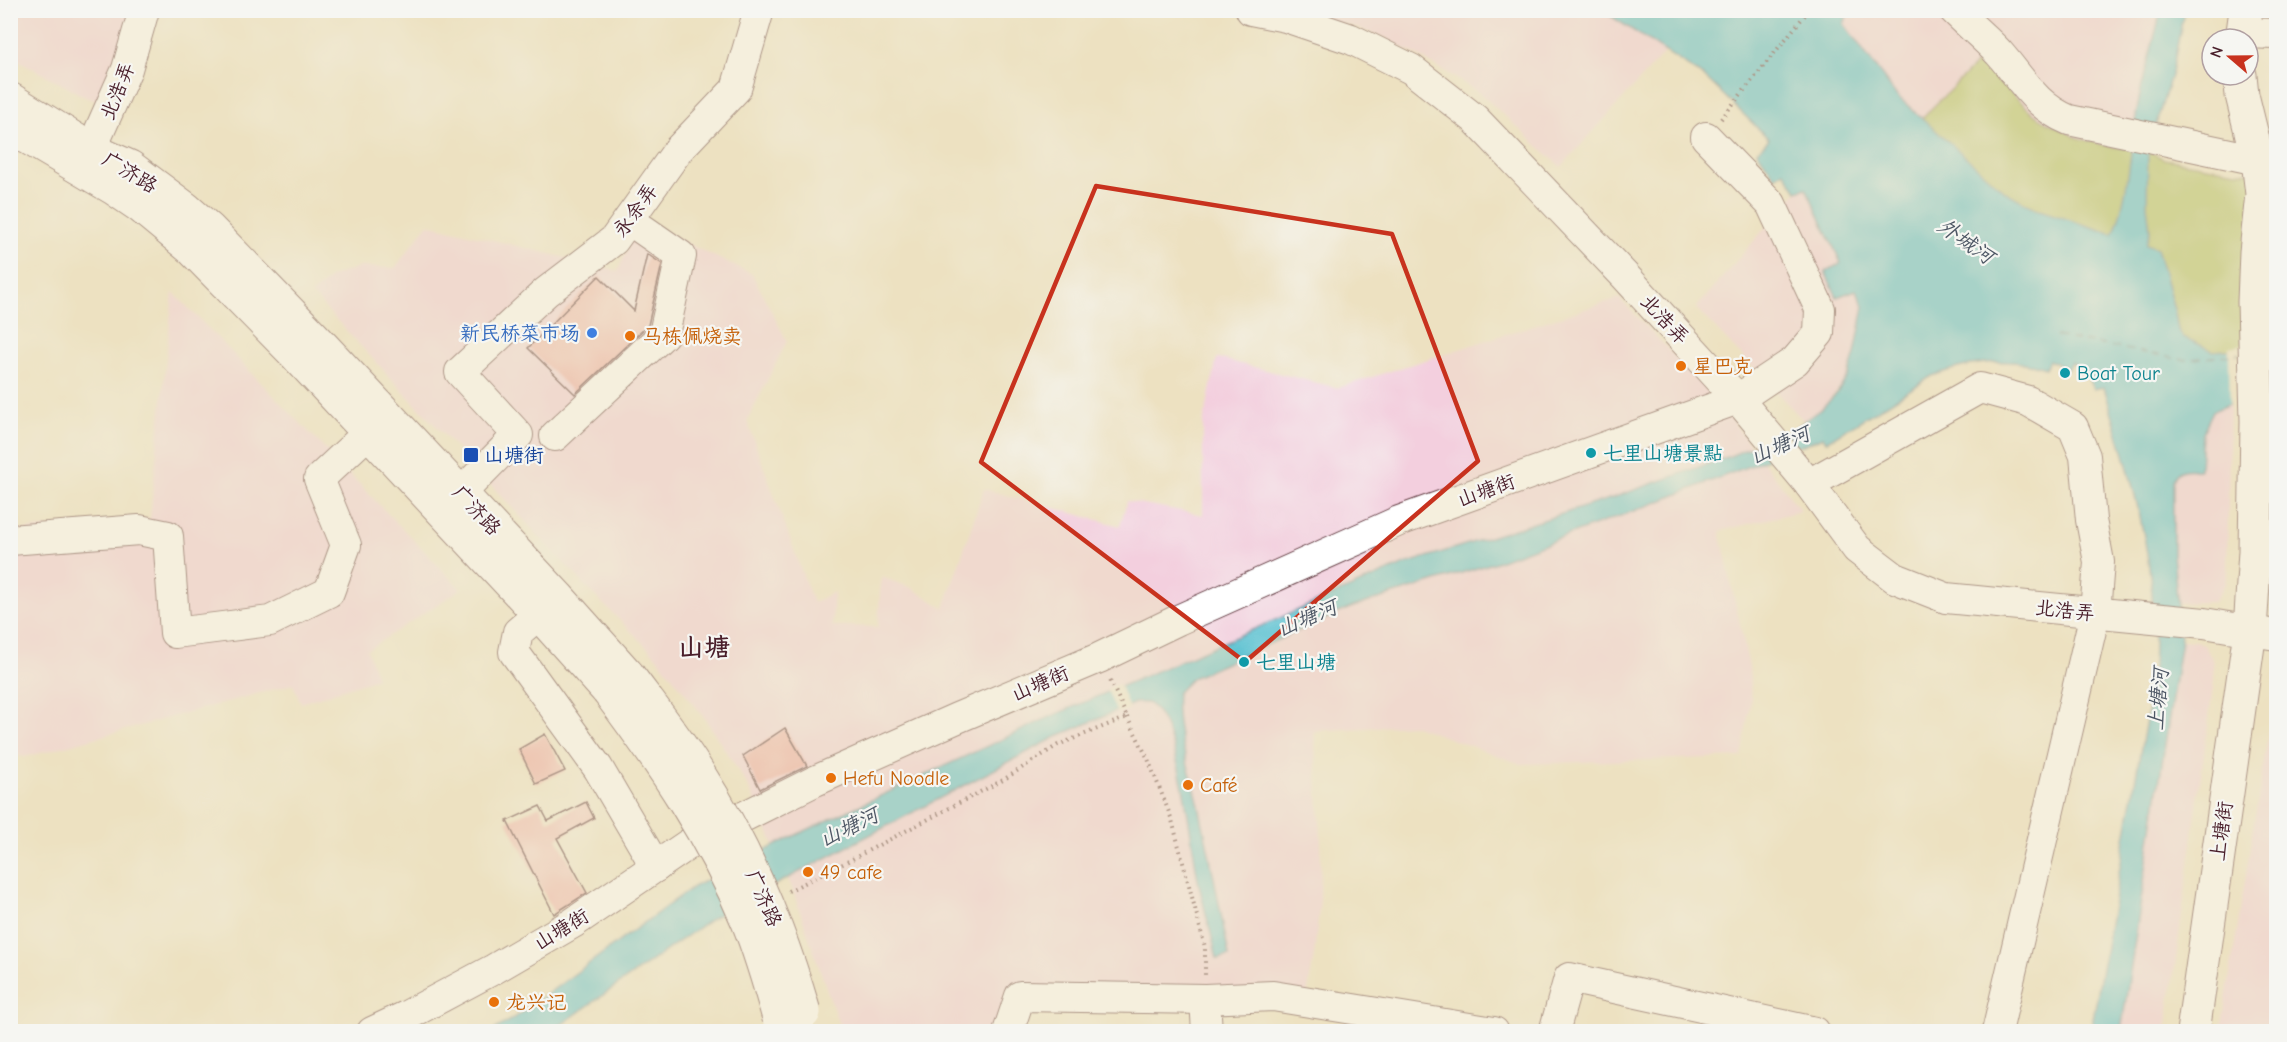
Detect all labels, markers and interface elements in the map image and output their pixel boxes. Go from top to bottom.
north arrow [2200,27,2260,87]
text: N [2207,44,2227,60]
street label: 北浩弄 [96,59,139,123]
street label: 广济路 [98,147,162,198]
street label: 永余弄 [608,179,662,241]
water label: 外城河 [1933,213,2001,271]
street label: 北浩弄 [1636,290,1694,349]
place label: 新民桥菜市场 [460,322,580,345]
place label: 马栋佩烧卖 [642,325,742,348]
marker: 新民桥菜市场 [585,326,599,340]
marker: 马栋佩烧卖 [623,329,637,343]
place label: 星巴克 [1693,355,1753,378]
marker: 星巴克 [1674,359,1688,373]
place label: Boat Tour [2077,362,2160,385]
marker: Boat Tour [2058,366,2072,380]
water label: 山塘河 [1746,420,1816,469]
place label: 七里山塘景點 [1603,442,1723,465]
place label: 山塘街 [484,444,544,467]
marker: 山塘街 [462,446,480,464]
marker: 七里山塘景點 [1584,446,1598,460]
street label: 山塘街 [1454,469,1518,512]
street label: 广济路 [448,481,506,541]
water label: 山塘河 [1273,593,1343,641]
street label: 北浩弄 [2034,596,2096,625]
district label: 山塘 [678,633,730,663]
place label: 七里山塘 [1256,651,1336,674]
marker: 七里山塘 [1237,655,1251,669]
street label: 山塘街 [1008,661,1072,706]
water label: 上塘河 [2143,664,2173,731]
place label: Hefu Noodle [843,767,949,790]
marker: Hefu Noodle [824,771,838,785]
place label: Café [1200,774,1238,797]
marker: Café [1181,778,1195,792]
street label: 上塘街 [2206,800,2237,862]
water label: 山塘河 [815,801,885,852]
place label: 49 cafe [820,861,882,884]
marker: 49 cafe [801,865,815,879]
street label: 广济路 [741,866,787,931]
street label: 山塘街 [530,904,593,955]
place label: 龙兴记 [506,991,566,1014]
marker: 龙兴记 [487,995,501,1009]

